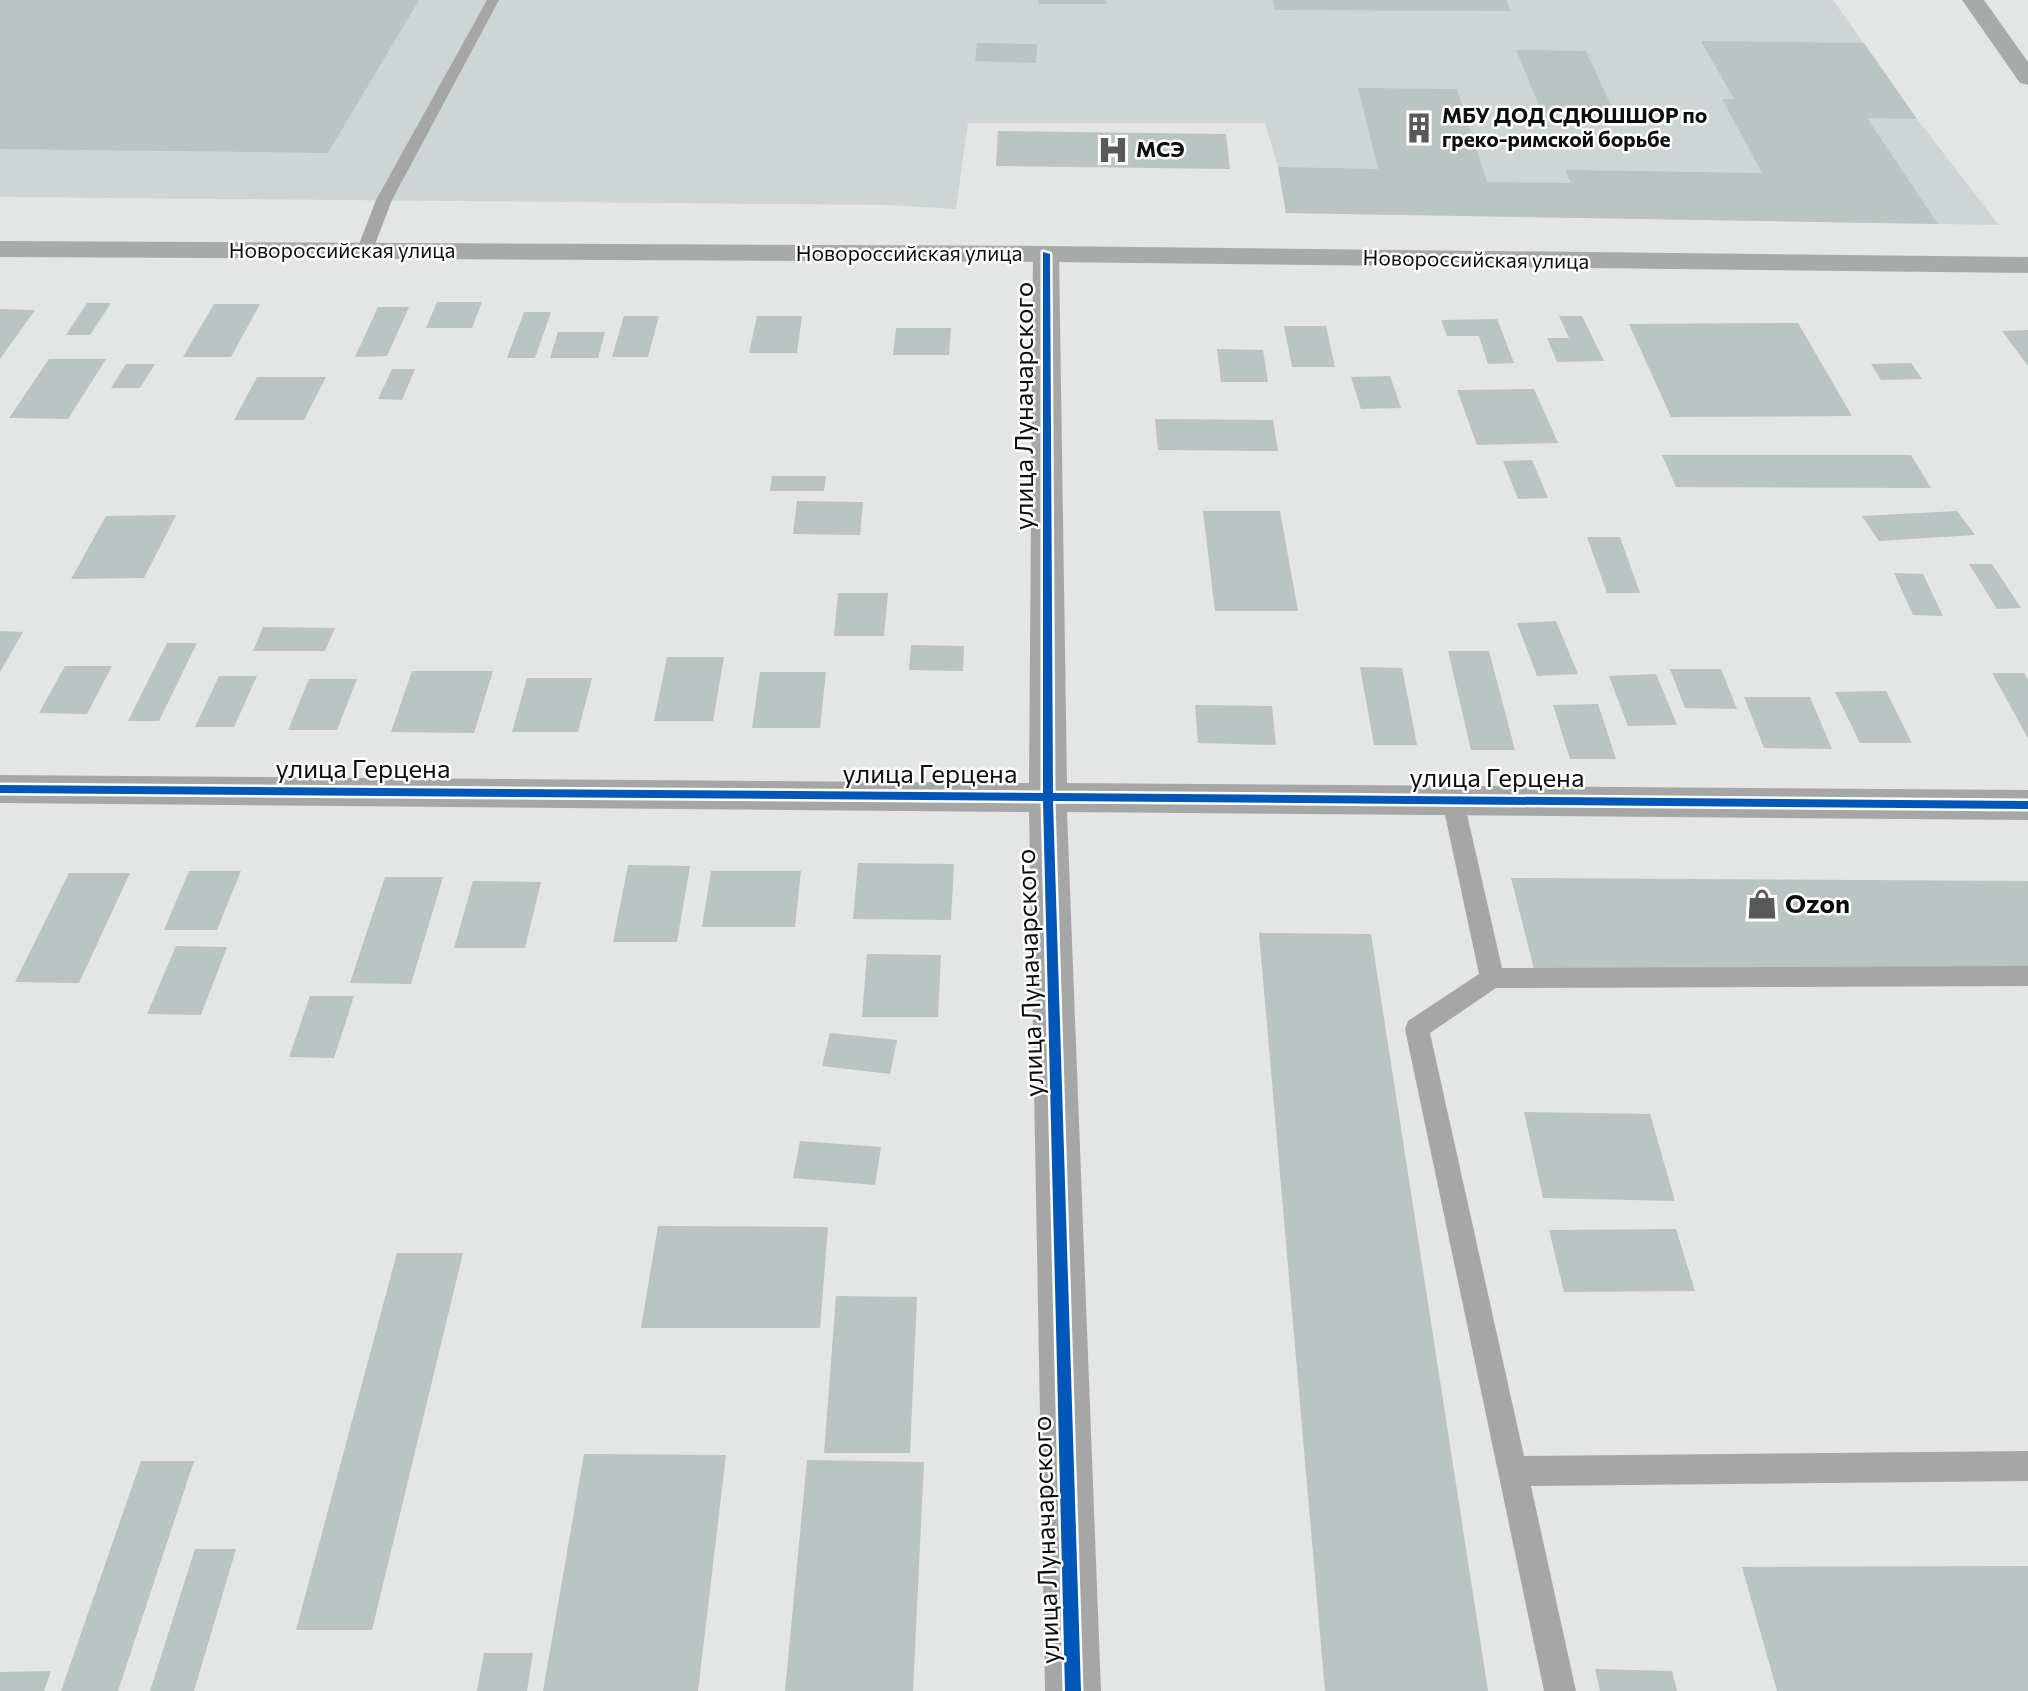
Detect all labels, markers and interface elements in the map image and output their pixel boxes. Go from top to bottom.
place label: МБУ ДОД СДЮШШОР по греко-римской борьбе [1442,102,1707,151]
building icon: МБУ ДОД СДЮШШОР по греко-римской борьбе [1402,111,1436,145]
hospital icon: МСЭ [1096,133,1130,167]
place label: МСЭ [1136,136,1185,161]
street label: Новороссийская улица [229,237,455,262]
street label: Новороссийская улица [796,240,1022,265]
street label: Новороссийская улица [1362,244,1590,273]
street label: улица Луначарского [1007,282,1038,530]
street label: улица Герцена [276,752,450,783]
street label: улица Герцена [843,757,1017,788]
street label: улица Герцена [1410,761,1584,792]
street label: улица Луначарского [1009,848,1048,1098]
shop icon: Ozon [1745,887,1779,921]
place label: Ozon [1785,887,1850,918]
street label: улица Луначарского [1025,1415,1064,1665]

